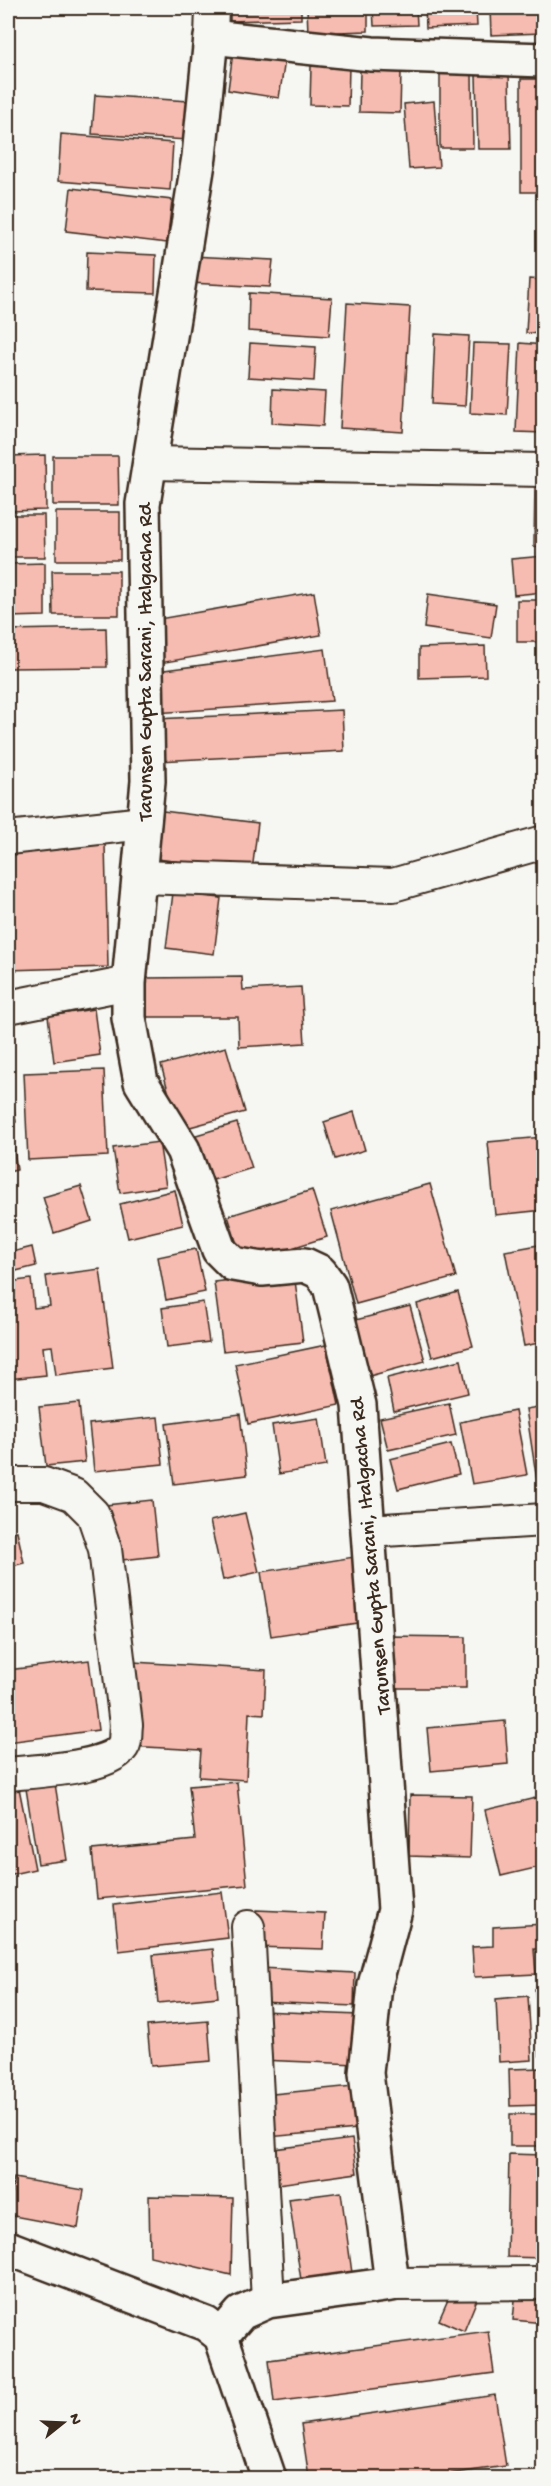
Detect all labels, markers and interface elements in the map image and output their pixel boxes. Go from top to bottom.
street label: Tarunsen Gupta Sarani, Italgacha Rd [135,502,160,822]
street label: Tarunsen Gupta Sarani, Italgacha Rd [346,1395,399,1716]
north arrow [33,2393,93,2453]
text: N [63,2412,85,2428]

